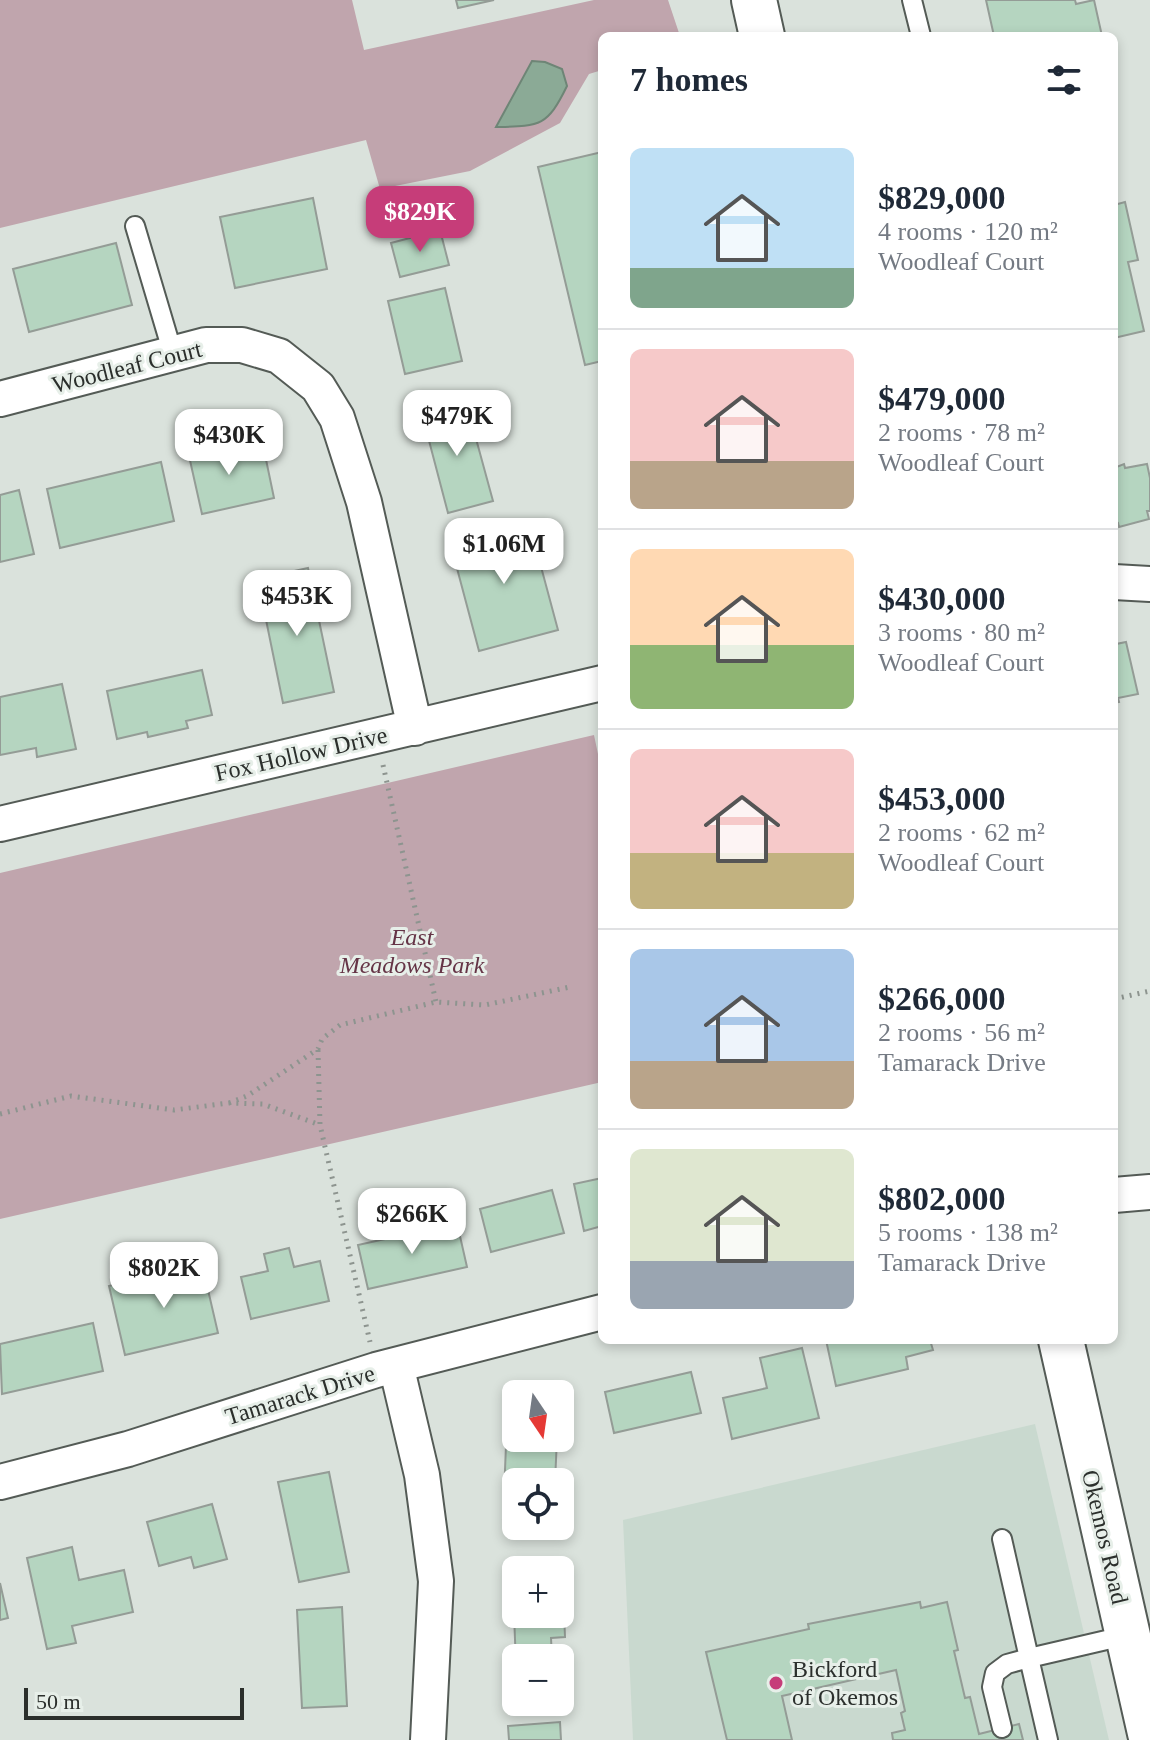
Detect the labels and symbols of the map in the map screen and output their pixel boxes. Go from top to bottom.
pin: $829K [364,186,476,254]
street label: Woodleaf Court [49,336,205,398]
pin: $479K [401,390,513,458]
pin: $430K [173,409,285,477]
pin: $1.06M [439,518,569,586]
pin: $453K [241,570,353,638]
street label: Fox Hollow Drive [212,722,390,786]
park label: East Meadows Park [339,924,485,978]
pin: $266K [356,1188,468,1256]
pin: $802K [108,1242,220,1310]
street label: Tamarack Drive [222,1360,378,1430]
north arrow [502,1380,574,1452]
street label: Okemos Road [1077,1467,1133,1607]
place label: Bickford of Okemos [792,1656,898,1710]
marker: Bickford of Okemos [767,1674,785,1692]
scale bar [24,1684,244,1720]

